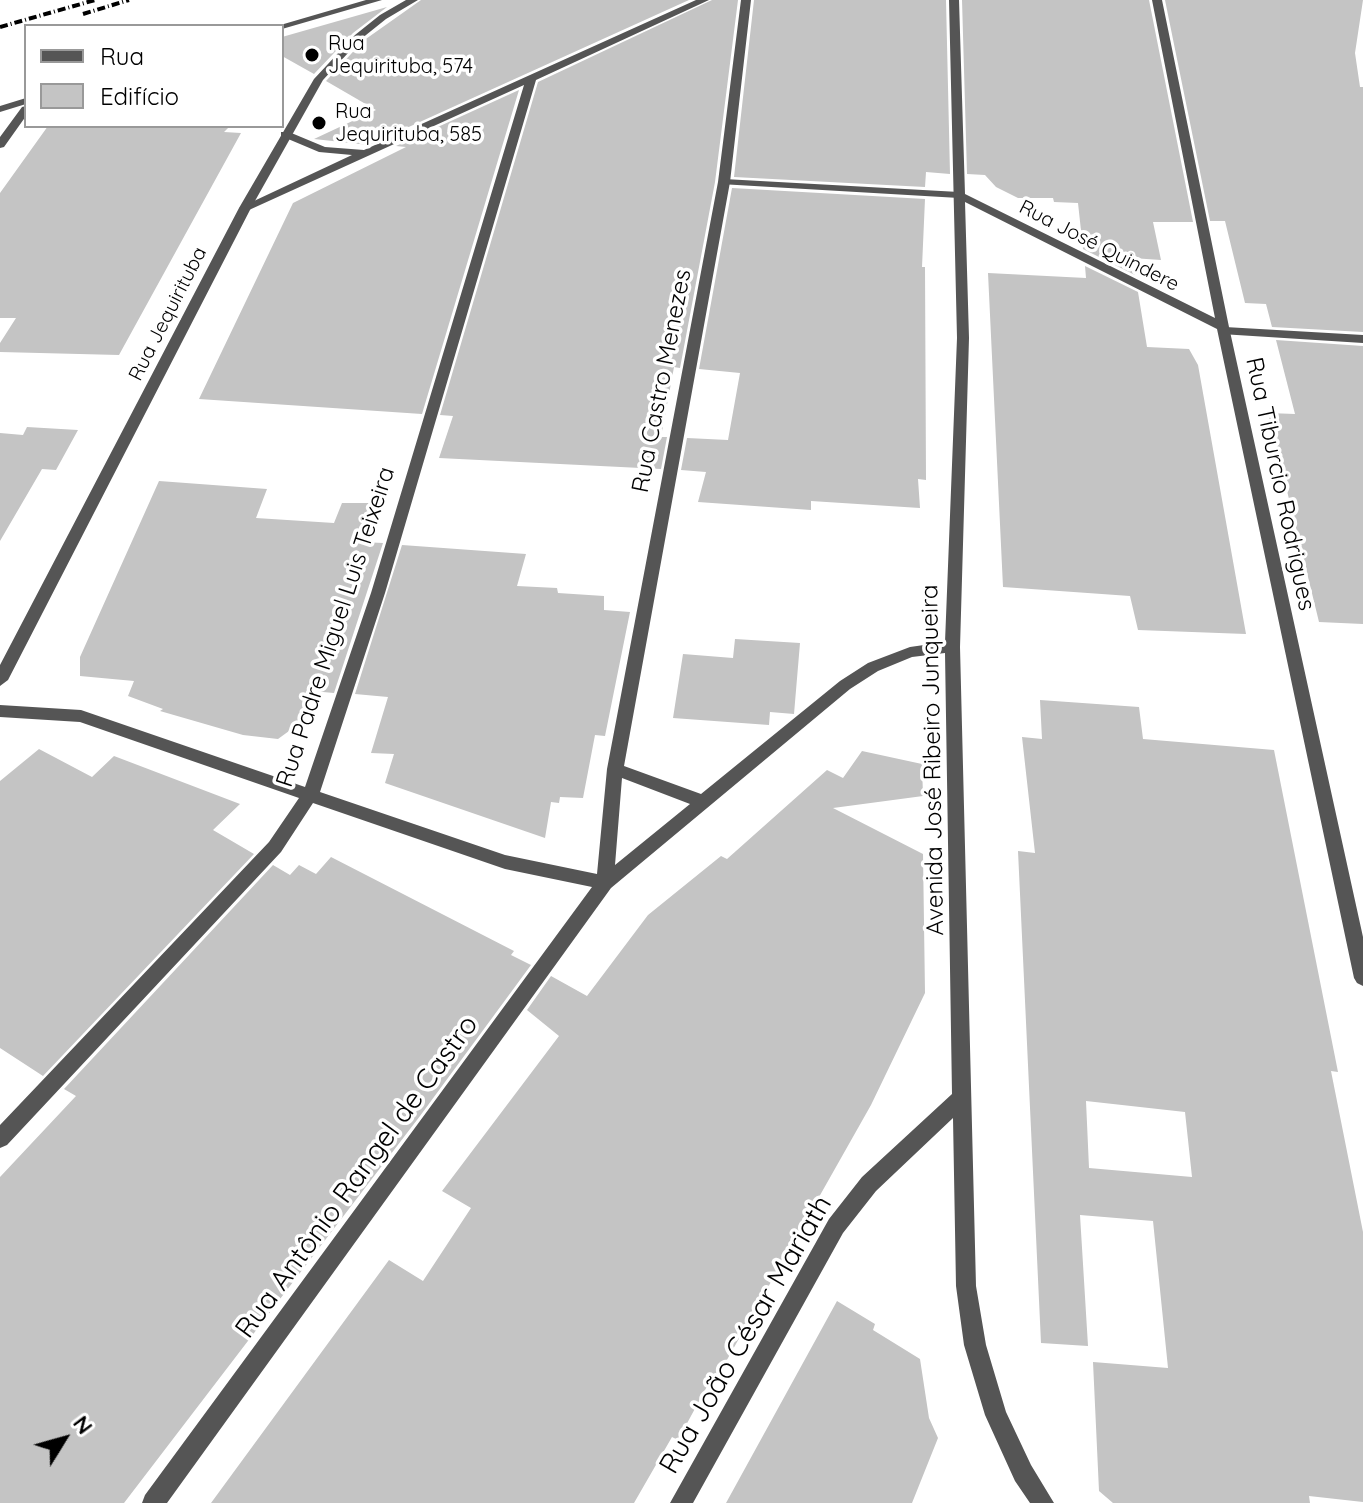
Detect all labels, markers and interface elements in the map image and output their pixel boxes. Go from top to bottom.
legend [24,24,284,128]
place label: Rua Jequirituba, 574 [328,32,473,79]
text: Rua [100,41,144,71]
marker: Rua Jequirituba, 574 [303,46,321,64]
text: Edifício [100,81,179,111]
place label: Rua Jequirituba, 585 [335,100,482,147]
marker: Rua Jequirituba, 585 [310,114,328,132]
street label: Rua José Quindere [1015,195,1183,297]
street label: Rua Jequirituba [124,243,212,385]
street label: Rua Castro Menezes [626,267,698,495]
street label: Rua Tiburcio Rodrigues [1239,355,1321,613]
street label: Rua Padre Miguel Luis Teixeira [271,463,401,791]
street label: Avenida José Ribeiro Junqueira [916,584,950,936]
street label: Rua Antônio Rangel de Castro [229,1009,485,1345]
street label: Rua João César Mariath [653,1190,839,1480]
north arrow [24,1399,104,1479]
text: N [67,1410,99,1439]

